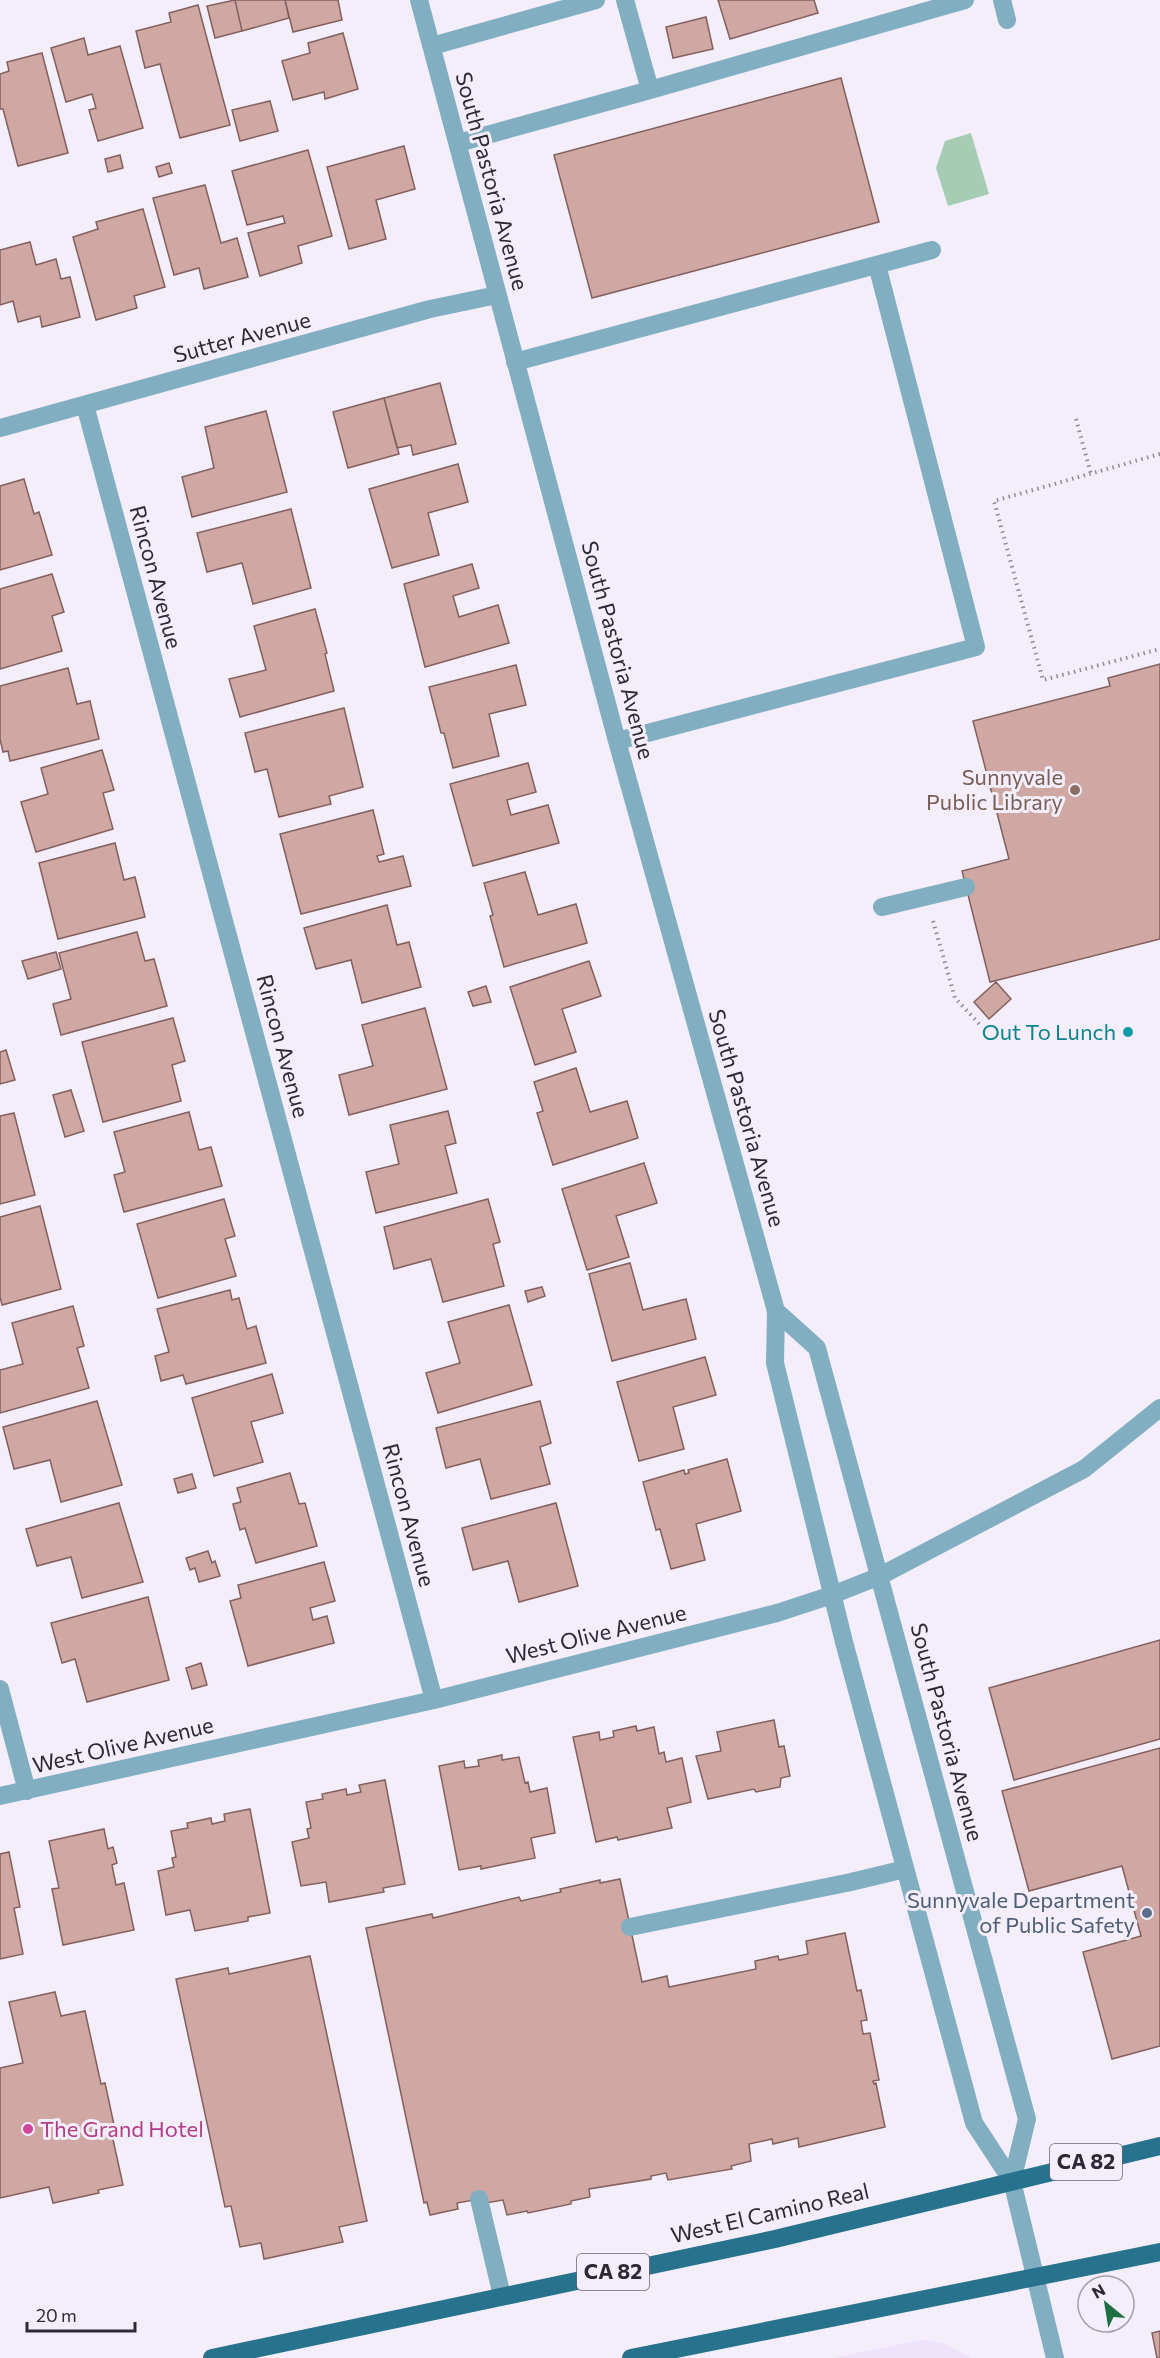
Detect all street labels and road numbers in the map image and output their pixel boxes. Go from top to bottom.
street label: South Pastoria Avenue [450,69,535,293]
street label: Sutter Avenue [170,305,313,368]
street label: Rincon Avenue [124,502,189,651]
street label: South Pastoria Avenue [576,538,661,762]
street label: Rincon Avenue [251,971,316,1120]
street label: South Pastoria Avenue [704,1006,791,1230]
street label: Rincon Avenue [377,1440,442,1589]
street label: West Olive Avenue [503,1598,689,1669]
street label: South Pastoria Avenue [905,1620,990,1844]
street label: West Olive Avenue [30,1711,216,1778]
road number: CA 82 [1050,2144,1122,2180]
street label: West El Camino Real [668,2177,872,2248]
road number: CA 82 [577,2254,649,2290]

